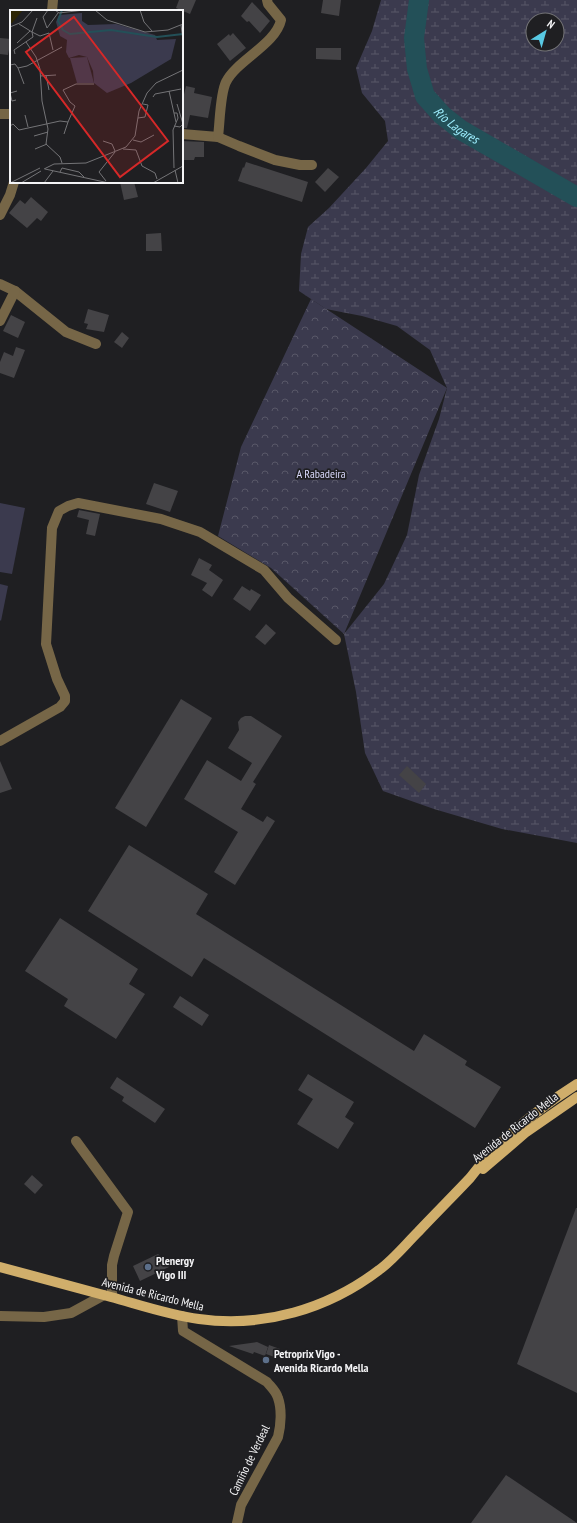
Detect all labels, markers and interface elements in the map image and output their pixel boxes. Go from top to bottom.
inset map [10,10,183,183]
north arrow [525,12,565,52]
text: N [544,17,558,31]
water label: Río Lagares [430,103,484,148]
park label: A Rabadeira [296,466,346,481]
street label: Avenida de Ricardo Mella [469,1089,561,1165]
place label: Plenergy Vigo III [155,1253,194,1282]
marker: Plenergy Vigo III [143,1262,153,1272]
street label: Avenida de Ricardo Mella [100,1274,206,1314]
place label: Petroprix Vigo - Avenida Ricardo Mella [273,1346,369,1375]
marker: Petroprix Vigo - Avenida Ricardo Mella [261,1355,271,1365]
street label: Camiño de Verdeal [225,1422,273,1498]

